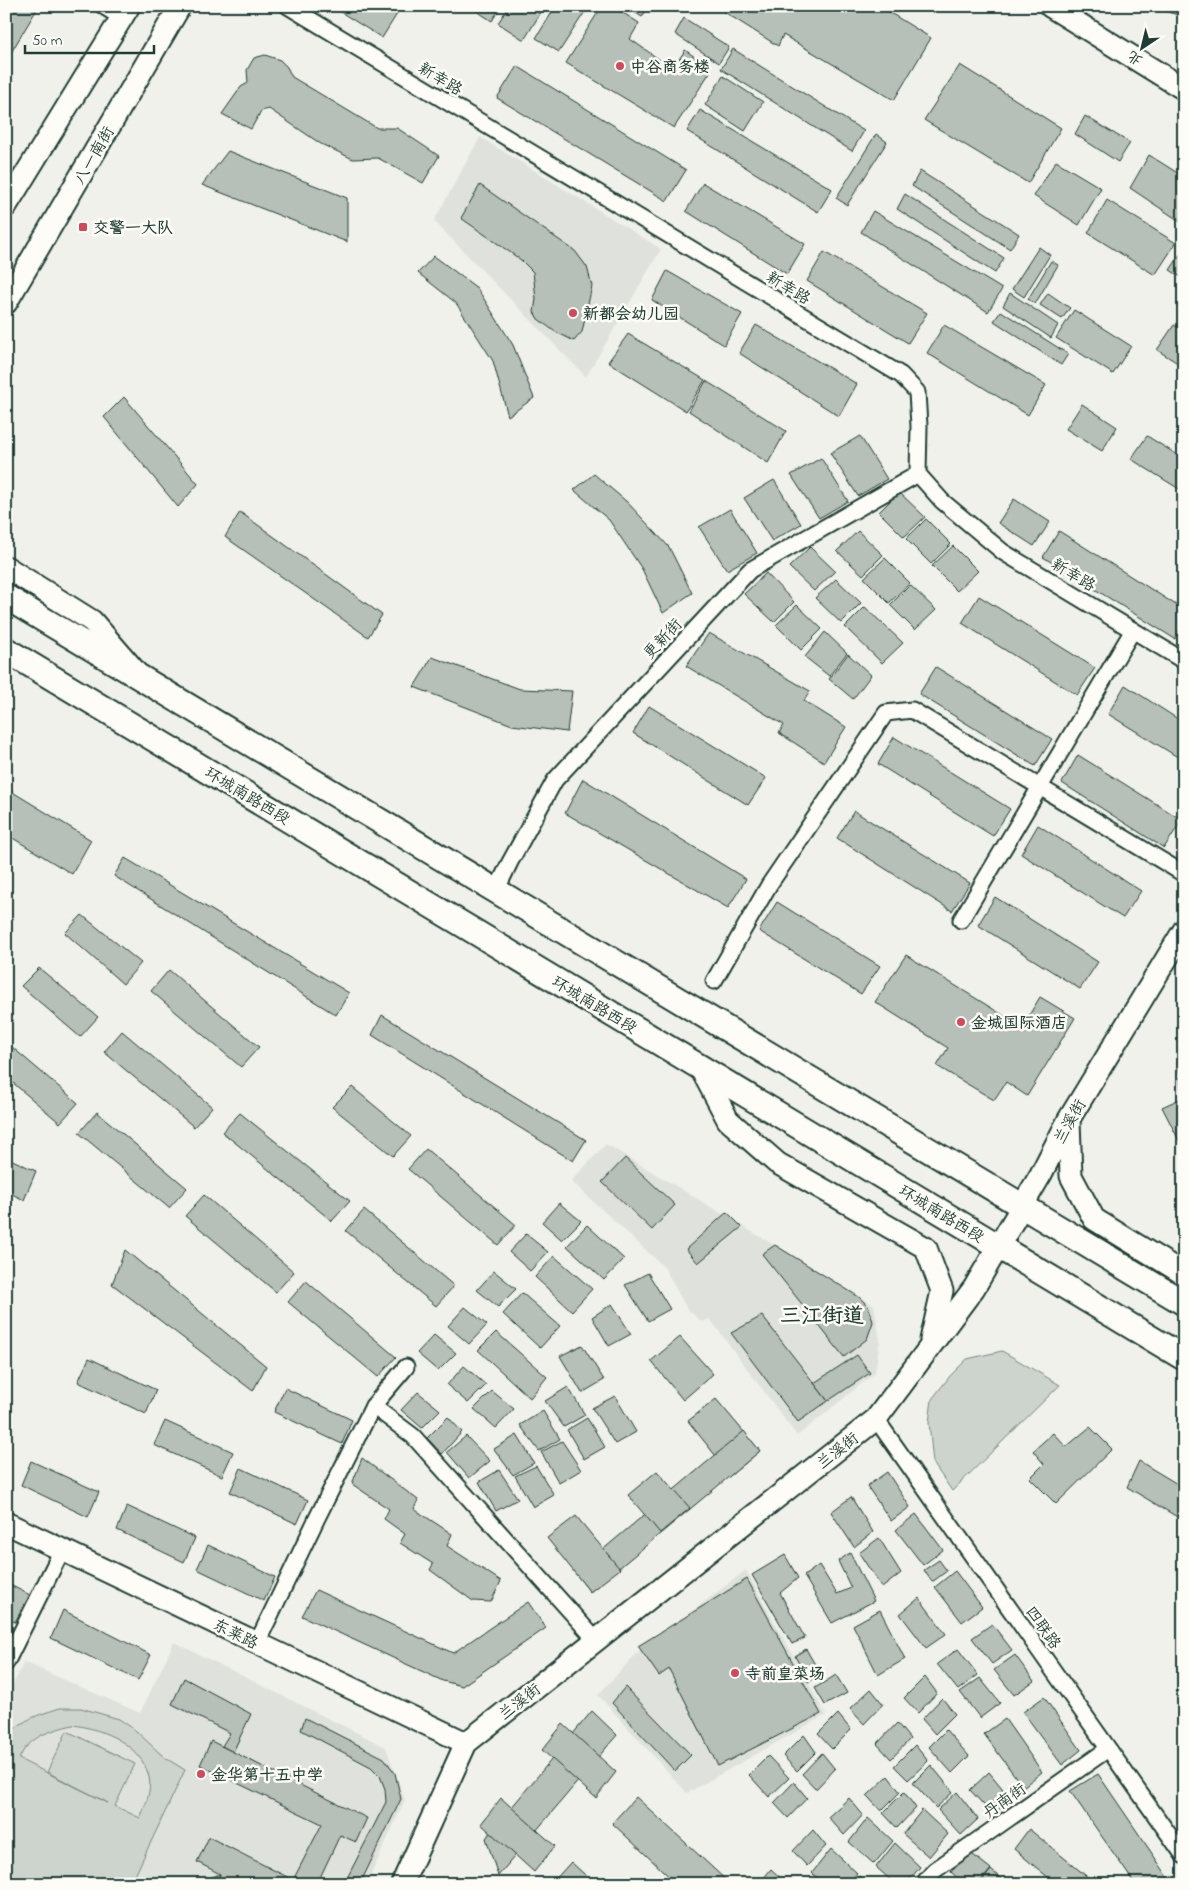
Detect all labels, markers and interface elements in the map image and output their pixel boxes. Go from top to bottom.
scale bar [25,22,154,54]
north arrow [1118,22,1168,72]
text: 50 m [32,30,63,52]
text: 北 [1124,45,1147,70]
place label: 中谷商务楼 [630,56,710,80]
street label: 新幸路 [413,57,467,102]
marker: 中谷商务楼 [614,60,626,72]
street label: 八一南街 [68,122,121,190]
place label: 交警一大队 [93,217,173,241]
marker: 交警一大队 [77,221,89,233]
street label: 新幸路 [761,266,815,311]
place label: 新都会幼儿园 [583,303,679,327]
marker: 新都会幼儿园 [567,307,579,319]
street label: 新幸路 [1046,553,1100,598]
street label: 更新街 [638,614,689,665]
street label: 环城南路西段 [200,762,294,832]
street label: 环城南路西段 [547,971,641,1041]
place label: 金城国际酒店 [971,1012,1067,1036]
marker: 金城国际酒店 [955,1016,967,1028]
street label: 兰溪街 [1049,1095,1093,1149]
street label: 环城南路西段 [894,1180,988,1250]
district label: 三江街道 [780,1302,864,1332]
street label: 兰溪街 [812,1427,865,1476]
street label: 四联路 [1019,1602,1066,1655]
street label: 东莱路 [208,1613,262,1656]
place label: 寺前皇菜场 [745,1663,825,1687]
marker: 寺前皇菜场 [729,1667,741,1679]
street label: 兰溪街 [494,1678,547,1727]
place label: 金华第十五中学 [211,1764,323,1788]
marker: 金华第十五中学 [195,1768,207,1780]
street label: 丹南街 [979,1778,1032,1825]

